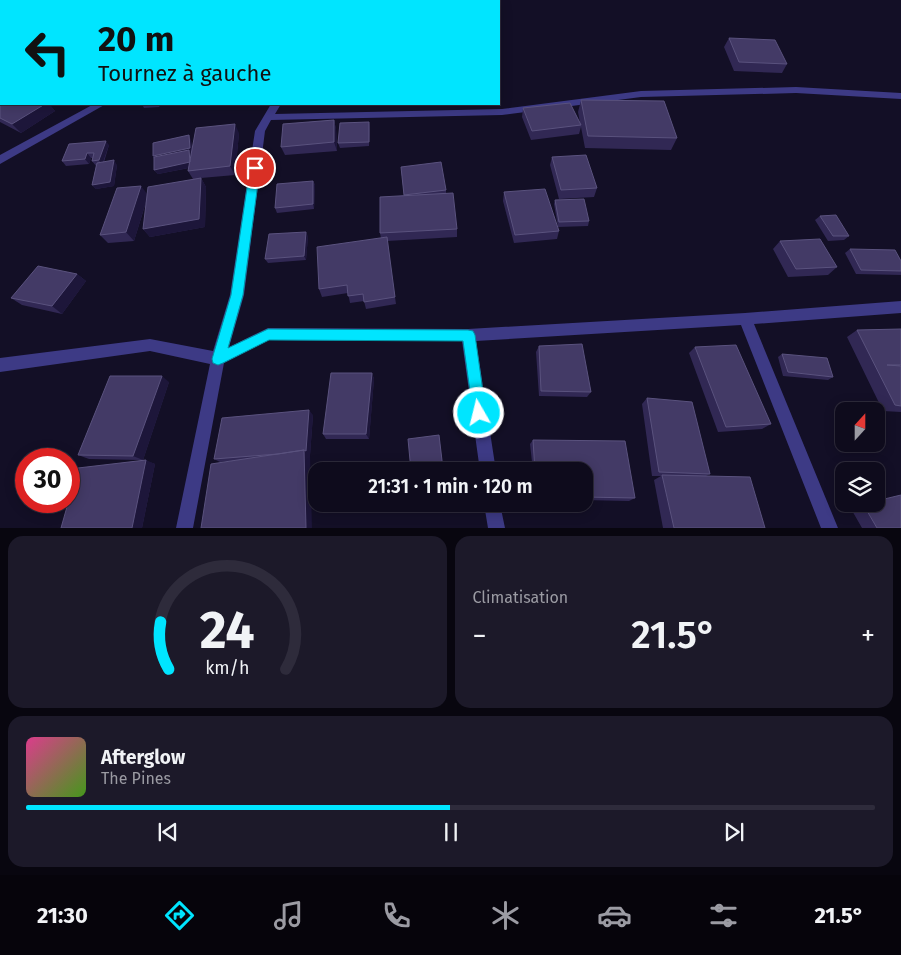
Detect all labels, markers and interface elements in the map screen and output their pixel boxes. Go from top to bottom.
text: 20 m [98,18,174,60]
icon: left [15,20,80,85]
text: Tournez à gauche [98,60,271,87]
pin [234,147,276,189]
icon: arrive [241,154,269,182]
position arrow [452,386,504,438]
north arrow [835,402,885,452]
map controls [835,402,885,512]
speed limit sign: 30 [15,448,80,513]
button: layers [835,462,885,512]
text: 21:31 · 1 min · 120 m [368,475,533,498]
text: Climatisation [473,588,568,607]
text: 24 [200,599,255,662]
text: 21.5° [631,612,716,658]
text: − [473,619,487,652]
text: + [861,619,875,652]
text: km/h [205,657,249,679]
text: Afterglow [101,746,185,769]
text: The Pines [101,769,171,788]
icon: previous [154,818,182,846]
icon: pause [437,818,465,846]
icon: next [720,818,748,846]
icon: directions [162,898,197,933]
icon: music [271,898,306,933]
icon: phone [379,898,414,933]
icon: climate [488,898,523,933]
icon: car [597,898,632,933]
icon: filters [706,898,741,933]
text: 21:30 [37,902,88,929]
text: 21.5° [814,902,864,929]

